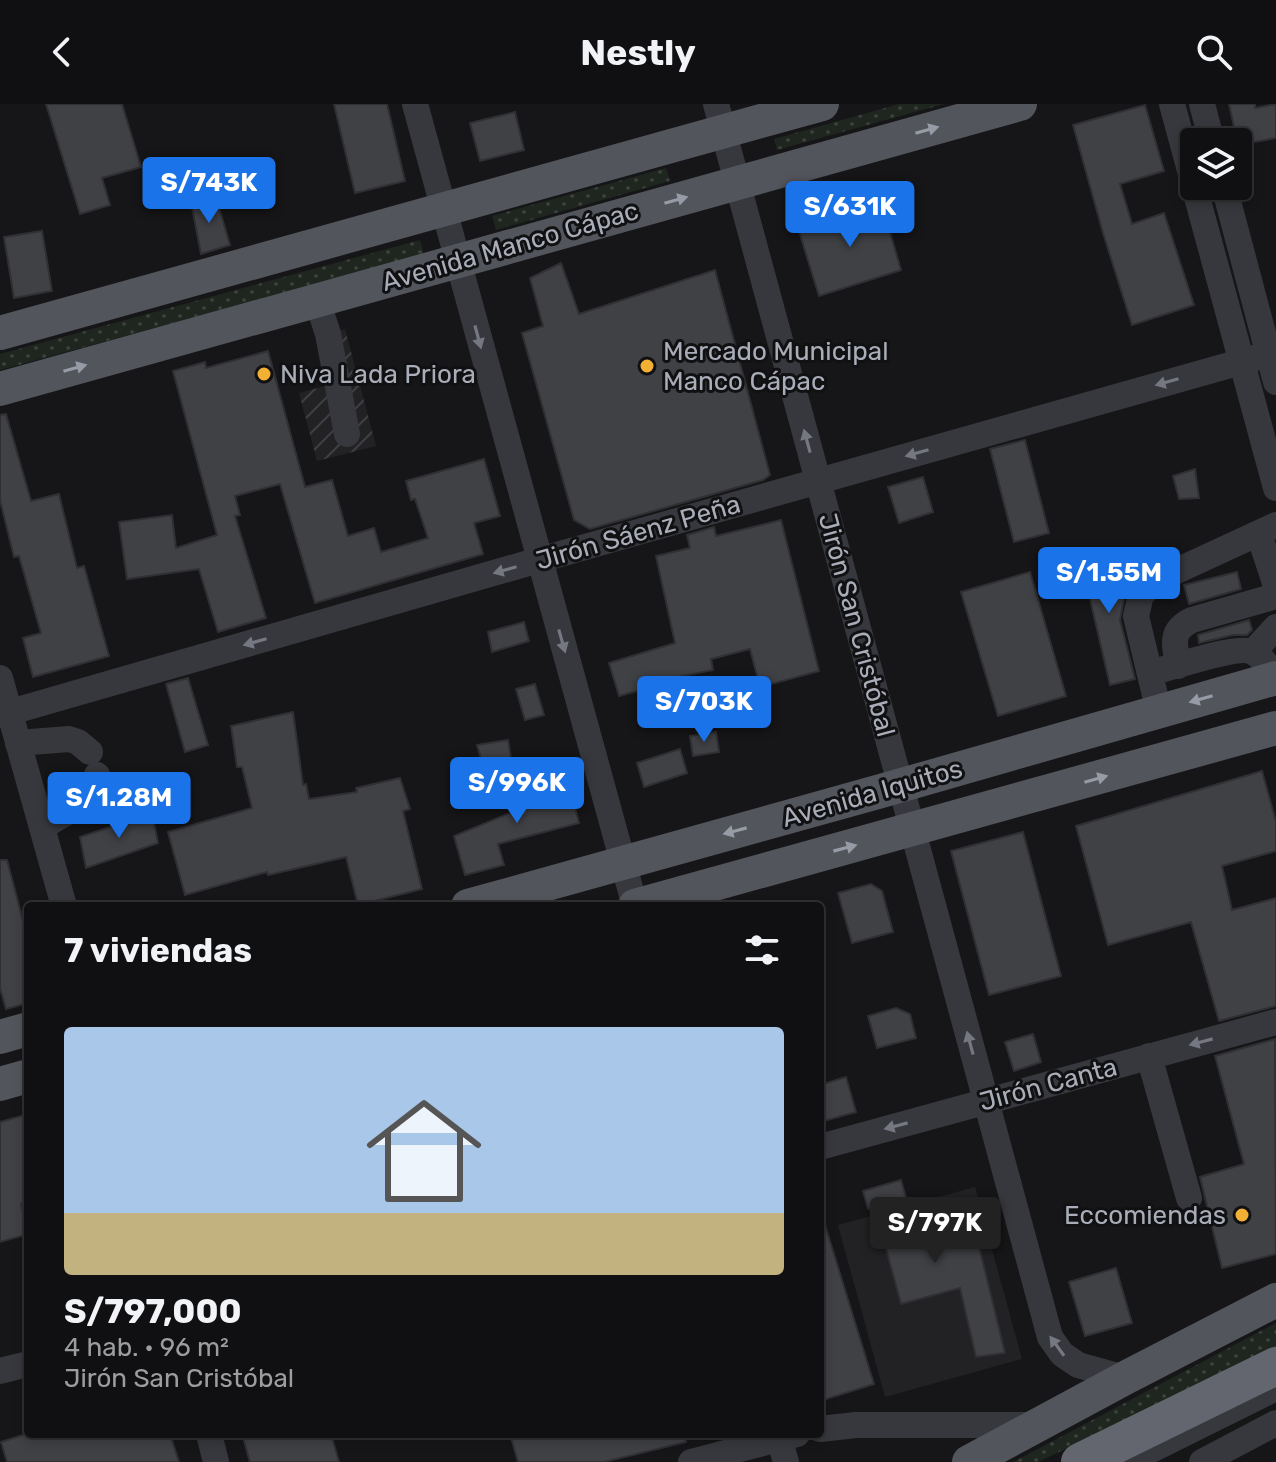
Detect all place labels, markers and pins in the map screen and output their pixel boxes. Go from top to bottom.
pin: S/743K [144,157,274,225]
pin: S/631K [785,181,915,249]
place label: Mercado Municipal Manco Cápac [663,336,888,397]
marker: Mercado Municipal Manco Cápac [638,357,656,375]
place label: Niva Lada Priora [280,359,476,390]
marker: Niva Lada Priora [255,365,273,383]
pin: S/1.55M [1035,547,1183,615]
pin: S/703K [639,676,769,744]
pin: S/996K [452,757,582,825]
pin: S/1.28M [45,772,193,840]
pin: S/797K [870,1197,1000,1265]
place label: Eccomiendas [1064,1200,1226,1231]
marker: Eccomiendas [1233,1206,1251,1224]

